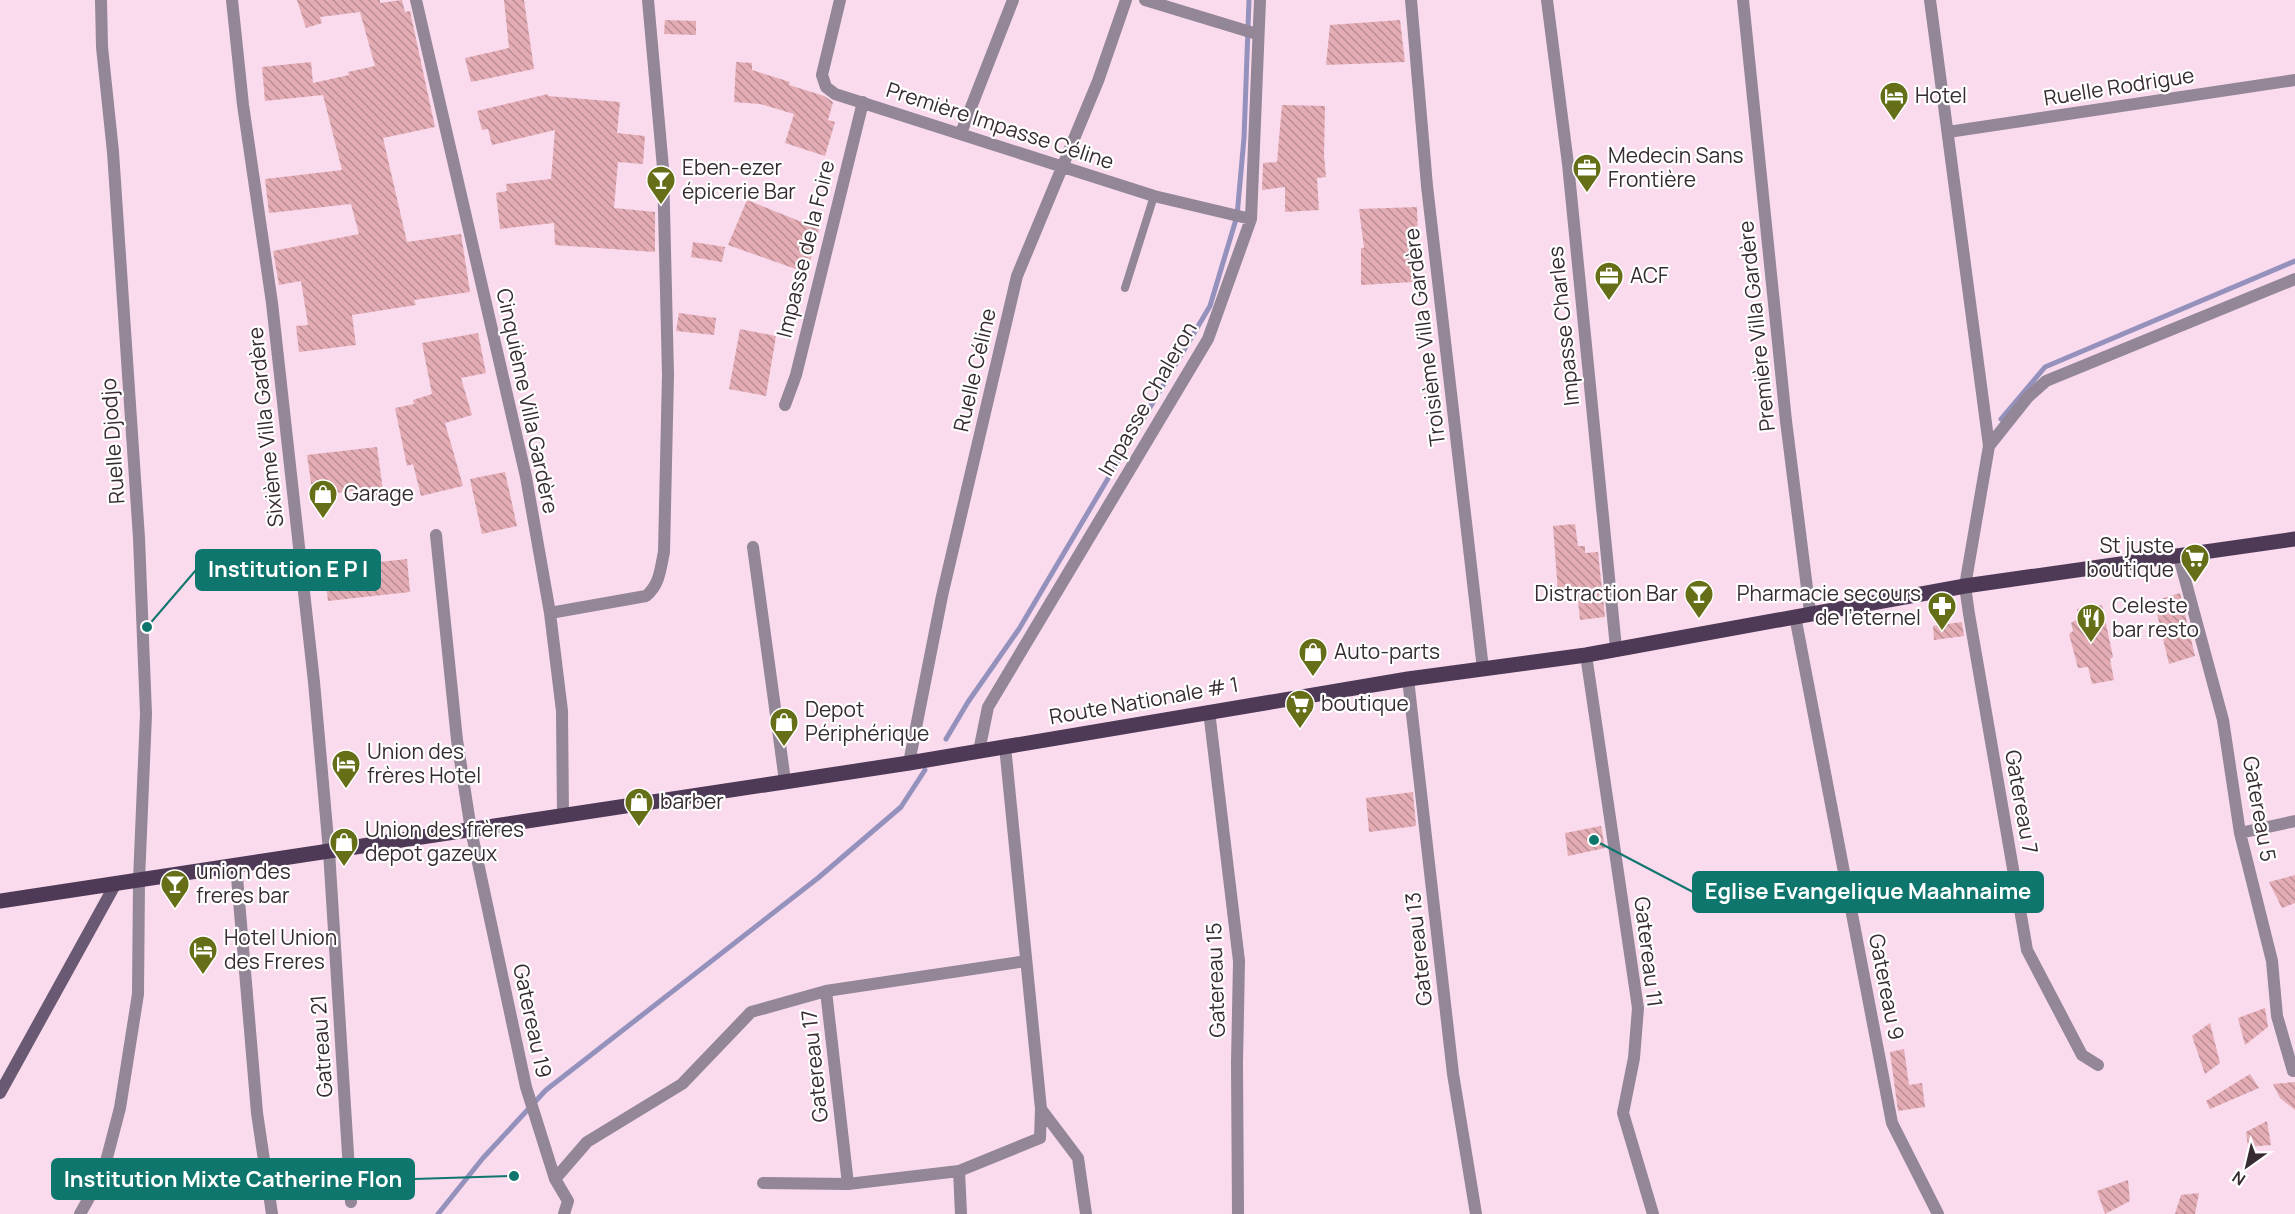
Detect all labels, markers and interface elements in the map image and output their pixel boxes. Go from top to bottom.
street label: Ruelle Rodrigue [2042,60,2196,112]
street label: Première Impasse Céline [883,75,1118,175]
hotel icon: Hotel [1878,80,1910,122]
place label: Hotel [1915,81,1967,109]
place label: Medecin Sans Frontière [1608,141,1744,193]
office icon: Medecin Sans Frontière [1571,152,1603,194]
place label: Eben-ezer épicerie Bar [682,153,796,205]
street label: Impasse de la Foire [769,157,841,341]
bar icon: Eben-ezer épicerie Bar [645,164,677,206]
street label: Première Villa Gardère [1731,219,1781,433]
street label: Troisième Villa Gardère [1397,227,1451,448]
street label: Impasse Charles [1541,245,1585,407]
office icon: ACF [1593,260,1625,302]
place label: ACF [1630,261,1669,289]
street label: Cinquième Villa Gardère [490,286,566,516]
street label: Ruelle Céline [946,305,1002,434]
street label: Impasse Chaleron [1092,316,1203,481]
street label: Sixième Villa Gardère [241,326,289,529]
street label: Ruelle Djodjo [94,377,130,505]
shop icon: Garage [307,478,339,520]
place label: Garage [344,479,414,507]
place label: St juste boutique [2086,531,2174,583]
supermarket icon: St juste boutique [2179,542,2211,584]
callout: Institution E P I [196,550,380,590]
text: Institution E P I [208,554,368,584]
bar icon: Distraction Bar [1683,578,1715,620]
place label: Distraction Bar [1535,579,1678,607]
place label: Pharmacie secours de l'eternel [1737,579,1921,631]
pharmacy icon: Pharmacie secours de l'eternel [1926,590,1958,632]
place label: Celeste bar resto [2112,591,2199,643]
restaurant icon: Celeste bar resto [2075,602,2107,644]
shop icon: Auto-parts [1297,636,1329,678]
place label: Auto-parts [1334,637,1440,665]
street label: Route Nationale # 1 [1047,670,1241,730]
supermarket icon: boutique [1284,688,1316,730]
place label: boutique [1321,689,1409,717]
place label: Depot Périphérique [805,695,929,747]
shop icon: Depot Périphérique [768,706,800,748]
place label: Union des frères Hotel [367,737,481,789]
hotel icon: Union des frères Hotel [330,748,362,790]
street label: Gatereau 7 [1999,748,2045,856]
street label: Gatereau 5 [2237,754,2283,864]
shop icon: barber [623,786,655,828]
place label: barber [660,787,724,815]
place label: Union des frères depot gazeux [365,815,524,867]
shop icon: Union des frères depot gazeux [328,826,360,868]
place label: union des freres bar [196,857,291,909]
bar icon: union des freres bar [159,868,191,910]
callout: Eglise Evangelique Maahnaime [1693,872,2043,912]
text: Eglise Evangelique Maahnaime [1705,876,2031,906]
street label: Gatereau 13 [1398,891,1438,1007]
street label: Gatereau 11 [1628,895,1670,1009]
street label: Gatereau 15 [1199,922,1231,1038]
place label: Hotel Union des Freres [224,923,337,975]
street label: Gatereau 9 [1863,931,1911,1042]
hotel icon: Hotel Union des Freres [187,934,219,976]
street label: Gatereau 19 [507,961,559,1080]
street label: Gatreau 21 [303,994,339,1098]
street label: Gatereau 17 [794,1008,834,1124]
north arrow [2217,1136,2277,1196]
callout: Institution Mixte Catherine Flon [52,1159,414,1199]
text: Institution Mixte Catherine Flon [64,1164,402,1194]
text: N [2228,1166,2250,1191]

